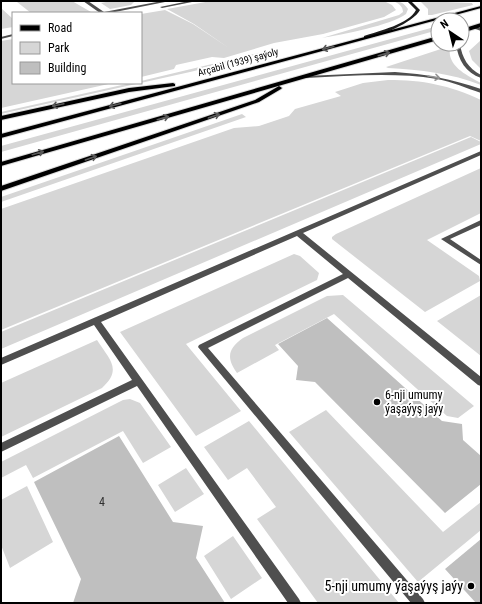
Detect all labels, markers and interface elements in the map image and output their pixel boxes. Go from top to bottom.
legend [12,12,142,84]
north arrow [430,12,470,52]
text: N [438,17,451,31]
text: Road [48,21,72,35]
text: Park [48,41,70,55]
one-way arrow [322,45,335,52]
street label: Arçabil (1939) şaýoly [196,46,280,79]
one-way arrow [377,50,390,57]
text: Building [48,61,86,75]
one-way arrow [427,73,440,81]
one-way arrow [52,102,65,110]
one-way arrow [109,102,122,110]
one-way arrow [207,112,220,119]
one-way arrow [157,114,170,121]
one-way arrow [32,149,45,157]
one-way arrow [84,154,97,161]
place label: 6-nji umumy ýaşaýyş jaýy [385,388,443,416]
marker: 6-nji umumy ýaşaýyş jaýy [372,397,382,407]
house number: 4 [99,495,105,509]
place label: 5-nji umumy ýaşaýyş jaýy [325,578,463,594]
marker: 5-nji umumy ýaşaýyş jaýy [466,581,476,591]

